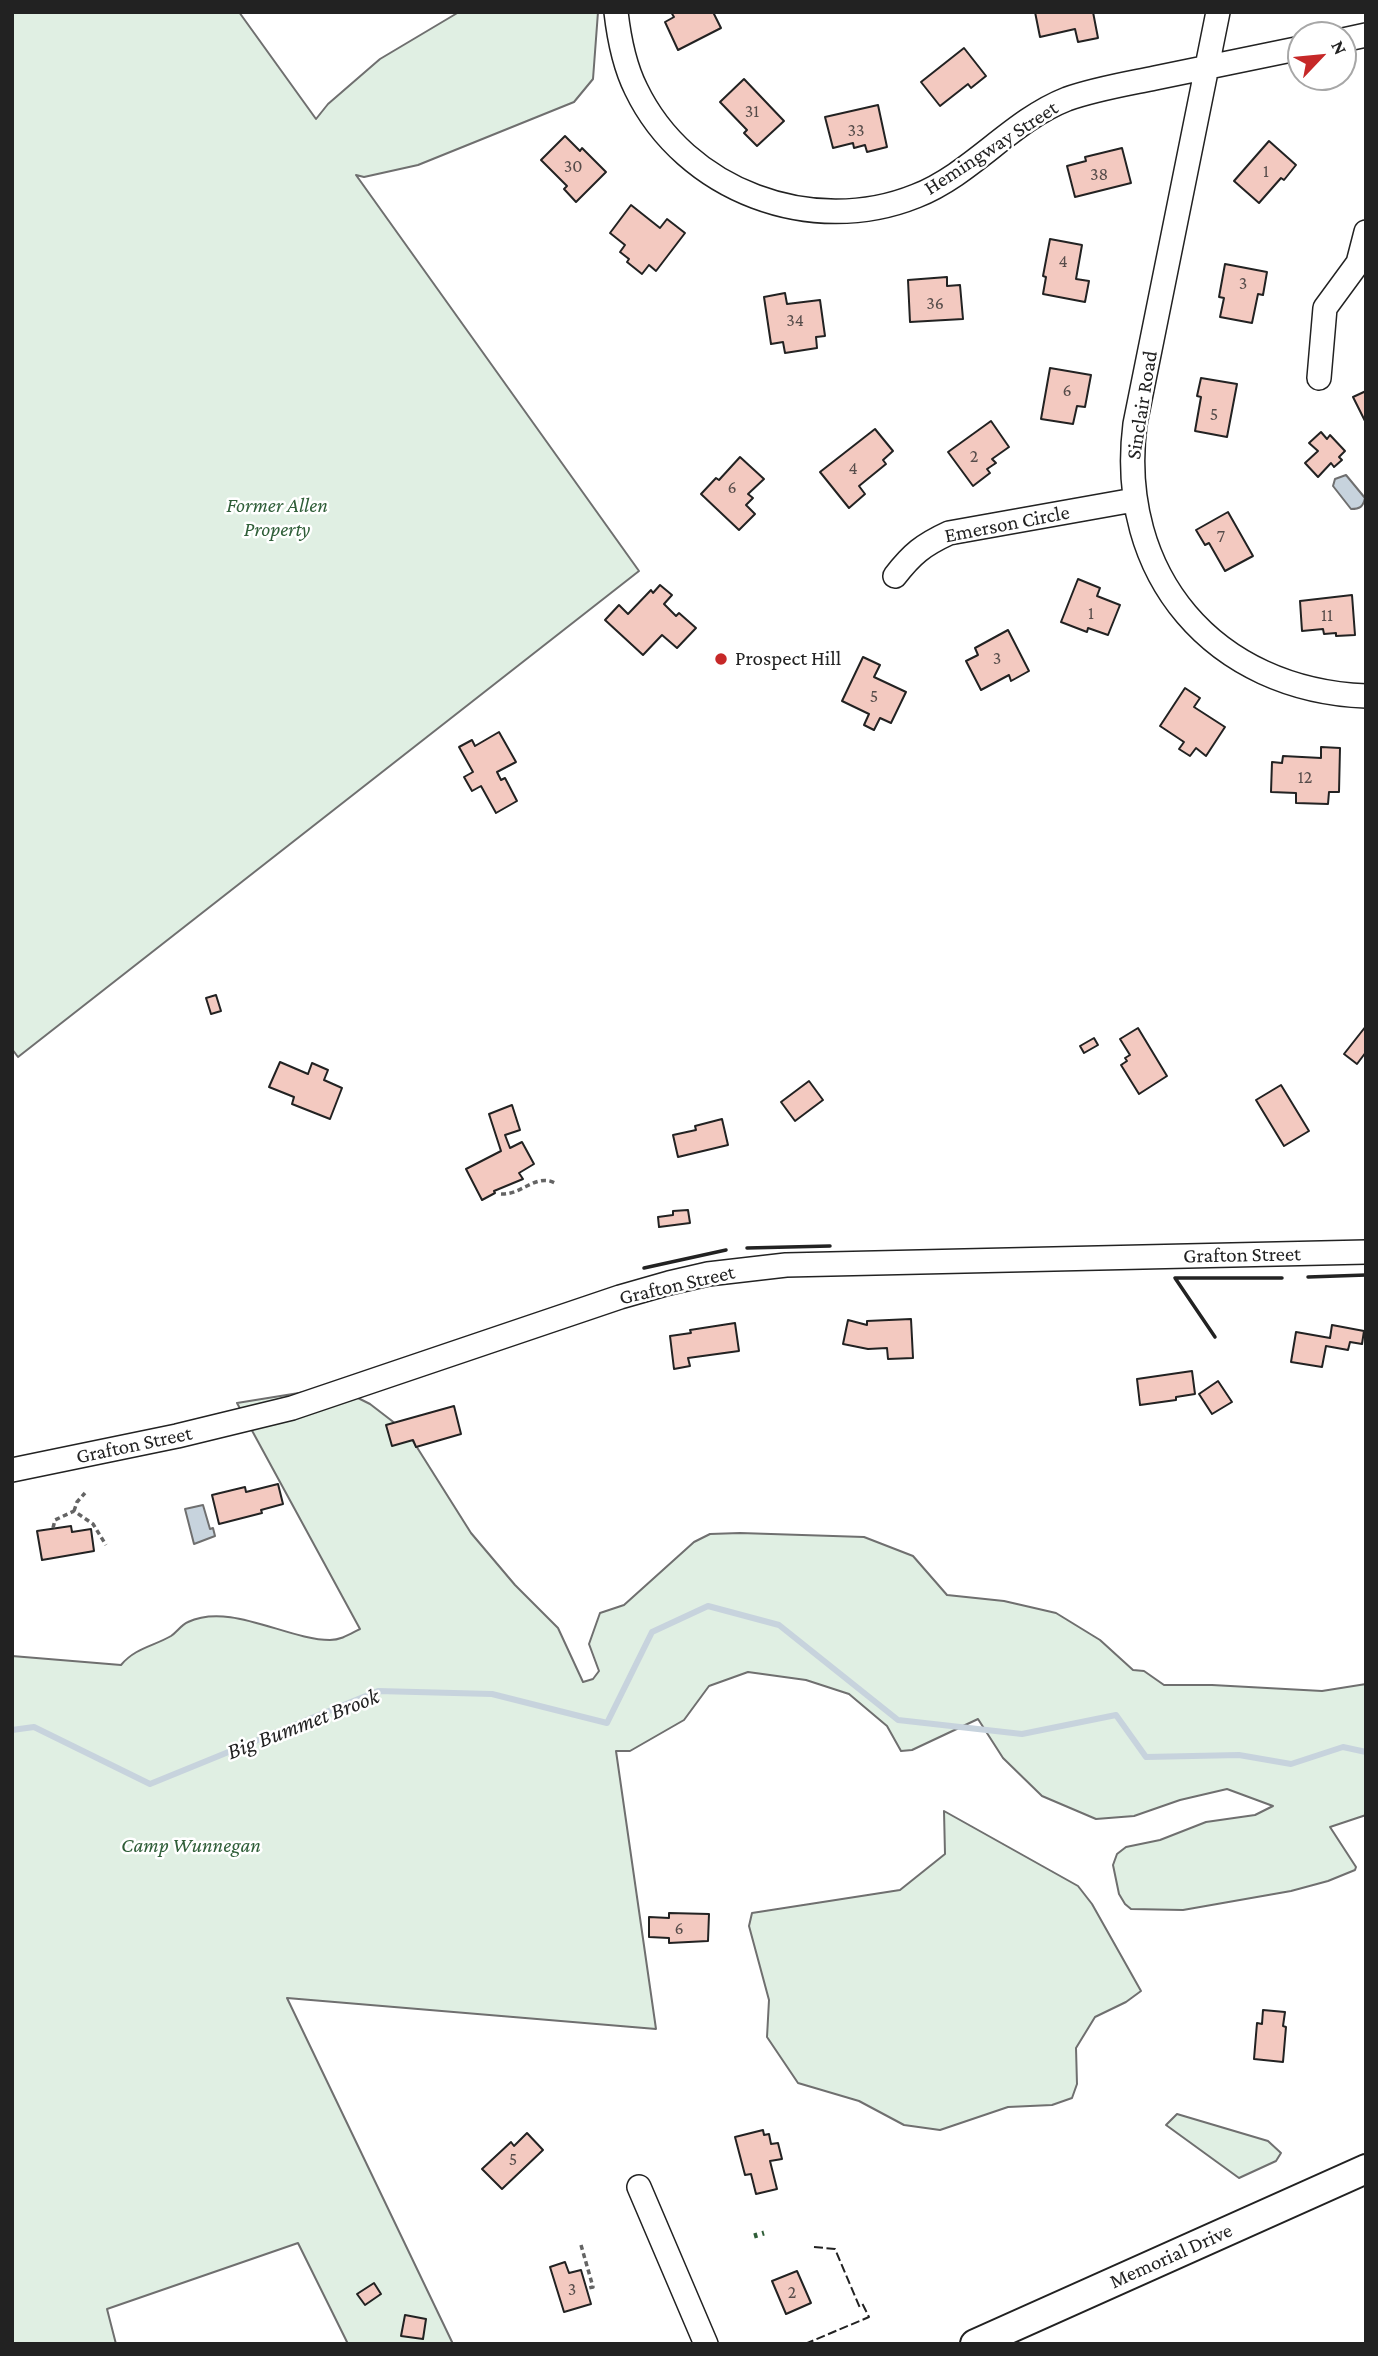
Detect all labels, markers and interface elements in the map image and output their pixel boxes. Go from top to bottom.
north arrow [1287,21,1357,91]
text: N [1327,37,1352,58]
street label: Hemingway Street [919,95,1063,201]
house number: 31 [745,100,759,122]
house number: 33 [848,119,864,141]
house number: 30 [564,155,582,177]
house number: 1 [1263,160,1269,182]
house number: 38 [1090,163,1108,185]
house number: 4 [1058,250,1068,272]
house number: 3 [1239,272,1247,294]
house number: 36 [926,292,944,314]
house number: 34 [786,309,804,331]
street label: Sinclair Road [1121,349,1163,461]
house number: 6 [1062,379,1072,401]
house number: 5 [1210,403,1218,425]
house number: 2 [970,445,978,467]
house number: 4 [848,457,858,479]
house number: 6 [727,476,737,498]
park label: Former Allen Property [226,493,328,543]
street label: Emerson Circle [942,500,1072,548]
house number: 7 [1217,525,1225,547]
house number: 1 [1088,602,1094,624]
house number: 11 [1321,604,1333,626]
place label: Prospect Hill [735,646,841,672]
house number: 3 [993,647,1001,669]
marker: Prospect Hill [713,651,729,667]
house number: 5 [870,685,878,707]
house number: 12 [1298,766,1312,788]
street label: Grafton Street [1183,1241,1301,1269]
street label: Grafton Street [617,1259,737,1311]
street label: Grafton Street [74,1420,194,1470]
water label: Big Bummet Brook [223,1682,383,1766]
park label: Camp Wunnegan [121,1833,261,1859]
house number: 6 [674,1917,684,1939]
house number: 5 [509,2148,517,2170]
street label: Memorial Drive [1106,2218,1236,2294]
house number: 3 [568,2278,576,2300]
house number: 2 [788,2281,796,2303]

